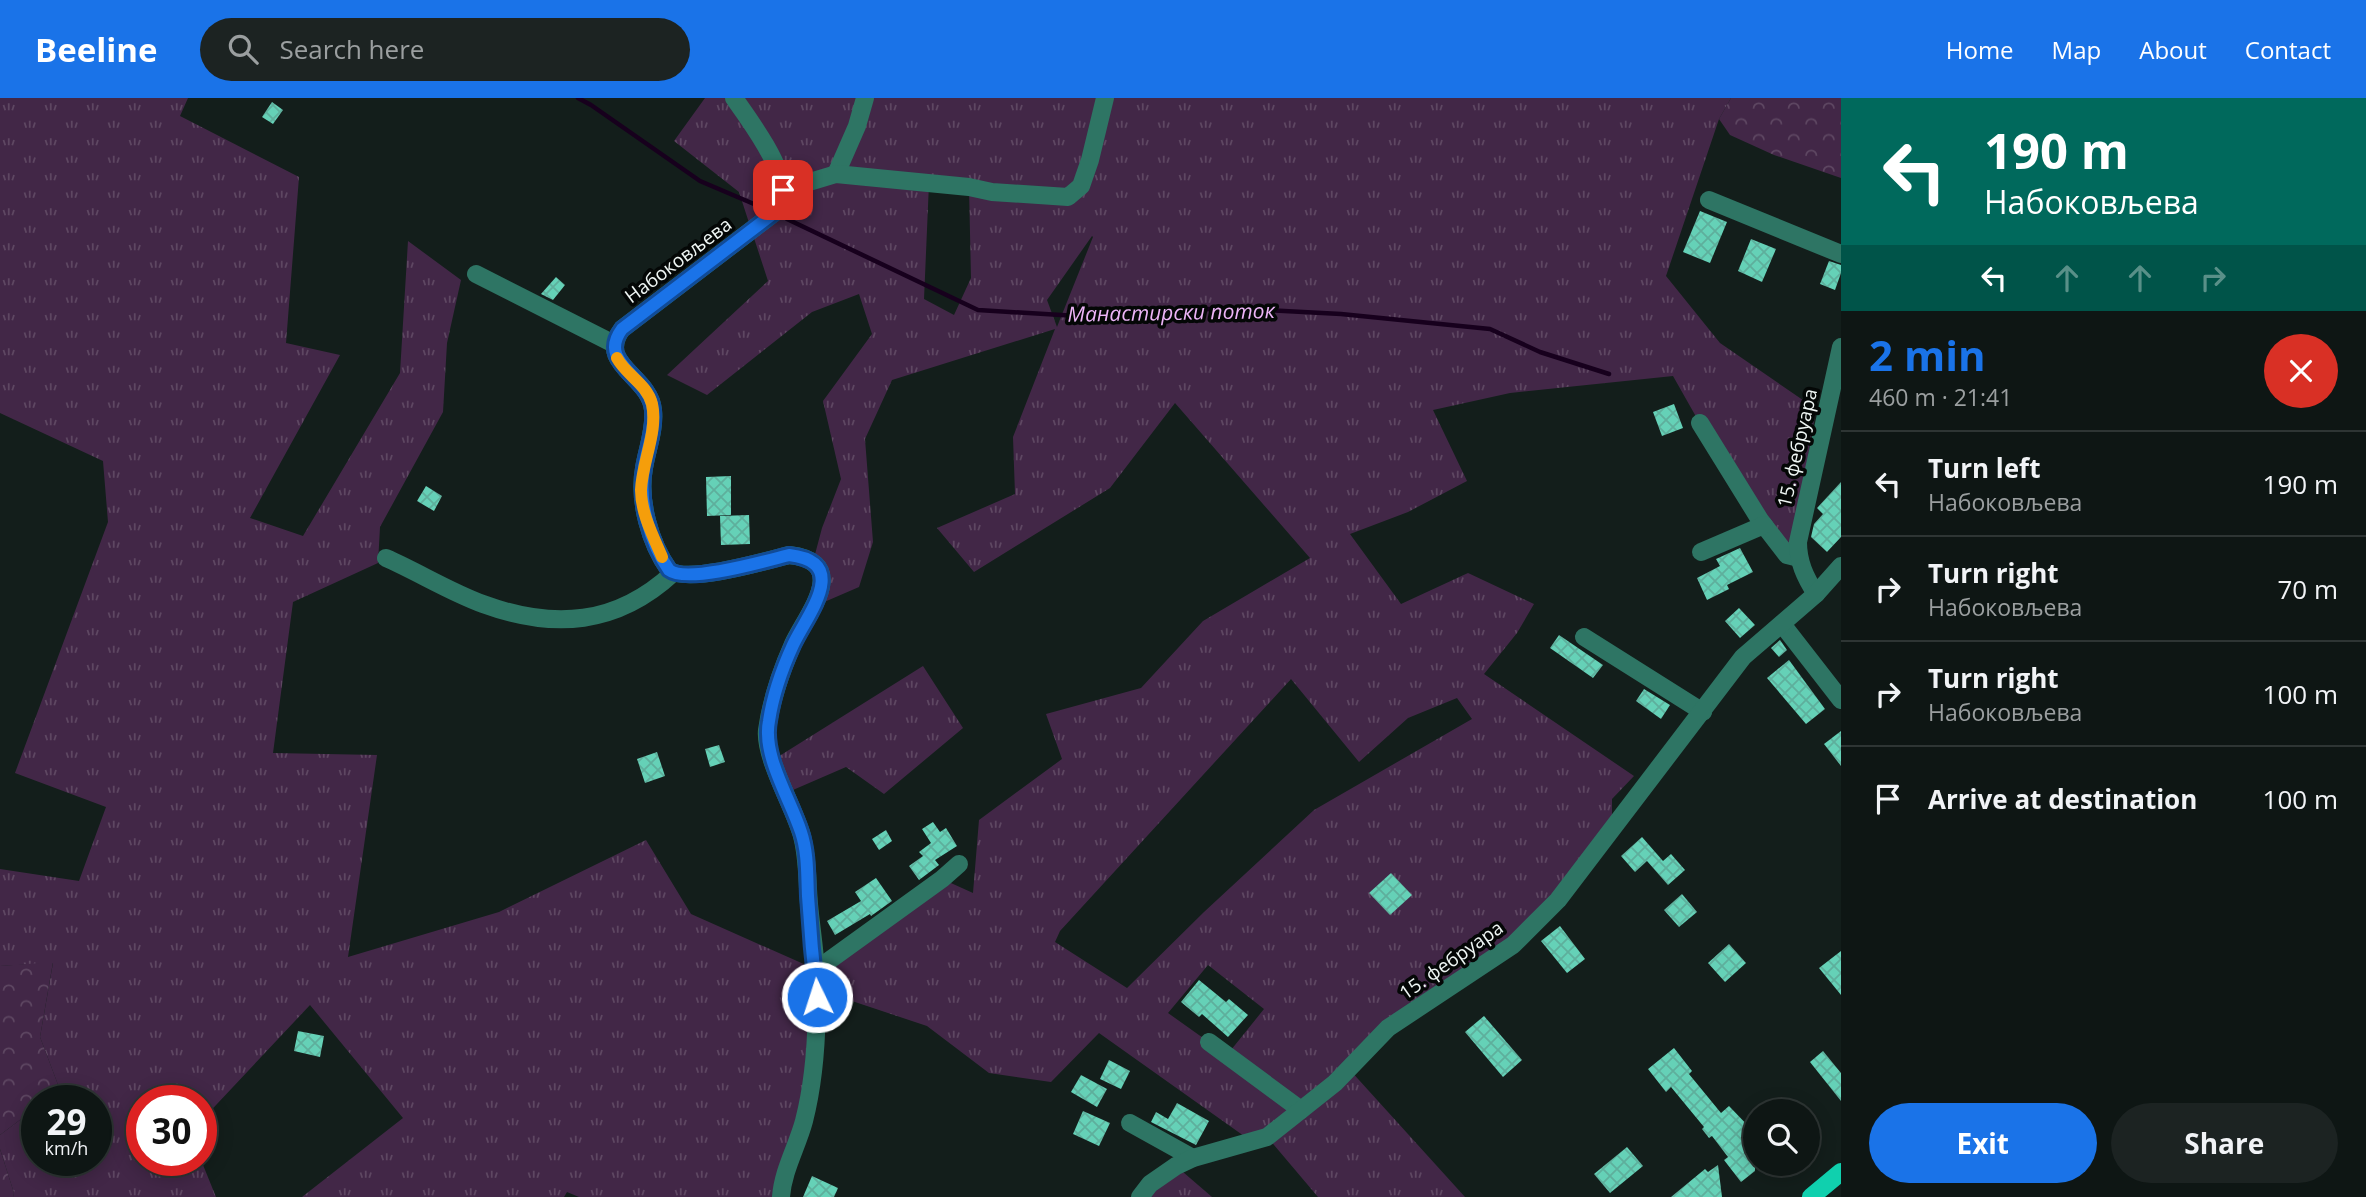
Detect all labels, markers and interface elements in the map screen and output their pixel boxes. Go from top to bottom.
search box [200,18,690,81]
text: Beeline [35,27,158,72]
icon: search [224,30,262,68]
text: Search here [280,31,424,67]
text: Home [1946,33,2014,66]
text: Map [2052,33,2101,66]
text: About [2139,33,2207,66]
text: Contact [2245,33,2331,66]
text: 190 m [1984,117,2129,183]
icon: left [1869,126,1960,217]
pin [753,160,813,220]
icon: arrive [764,171,802,209]
text: Набоковљева [1984,180,2199,223]
street label: Набоковљева [619,211,737,309]
icon: left [1975,259,2013,297]
icon: ahead [2048,259,2086,297]
icon: ahead [2121,259,2159,297]
icon: right [2194,259,2232,297]
water label: Манастирски поток [1067,296,1277,328]
text: 2 min [1869,326,1986,383]
button: close [2264,334,2338,408]
text: 460 m · 21:41 [1869,381,2012,413]
street label: 15. фебруара [1771,386,1823,510]
text: Turn left [1928,450,2040,486]
icon: left [1869,465,1907,503]
text: 190 m [2263,466,2338,502]
text: Набоковљева [1928,486,2082,518]
text: Turn right [1928,555,2059,591]
icon: right [1869,570,1907,608]
text: 70 m [2277,571,2338,607]
text: Набоковљева [1928,591,2082,623]
text: Turn right [1928,660,2059,696]
icon: right [1869,675,1907,713]
text: 100 m [2263,676,2338,712]
text: Набоковљева [1928,696,2082,728]
icon: arrive [1869,780,1907,818]
text: Arrive at destination [1928,781,2197,817]
text: 100 m [2263,781,2338,817]
street label: 15. фебруара [1394,915,1508,1005]
position arrow [780,960,854,1034]
speed limit sign: 30 [126,1085,217,1176]
text: 29 [46,1098,87,1145]
map controls [1743,1099,1820,1176]
button: search [1743,1099,1820,1176]
button: Exit [1869,1103,2097,1183]
button: Share [2111,1103,2338,1183]
text: km/h [45,1136,88,1160]

